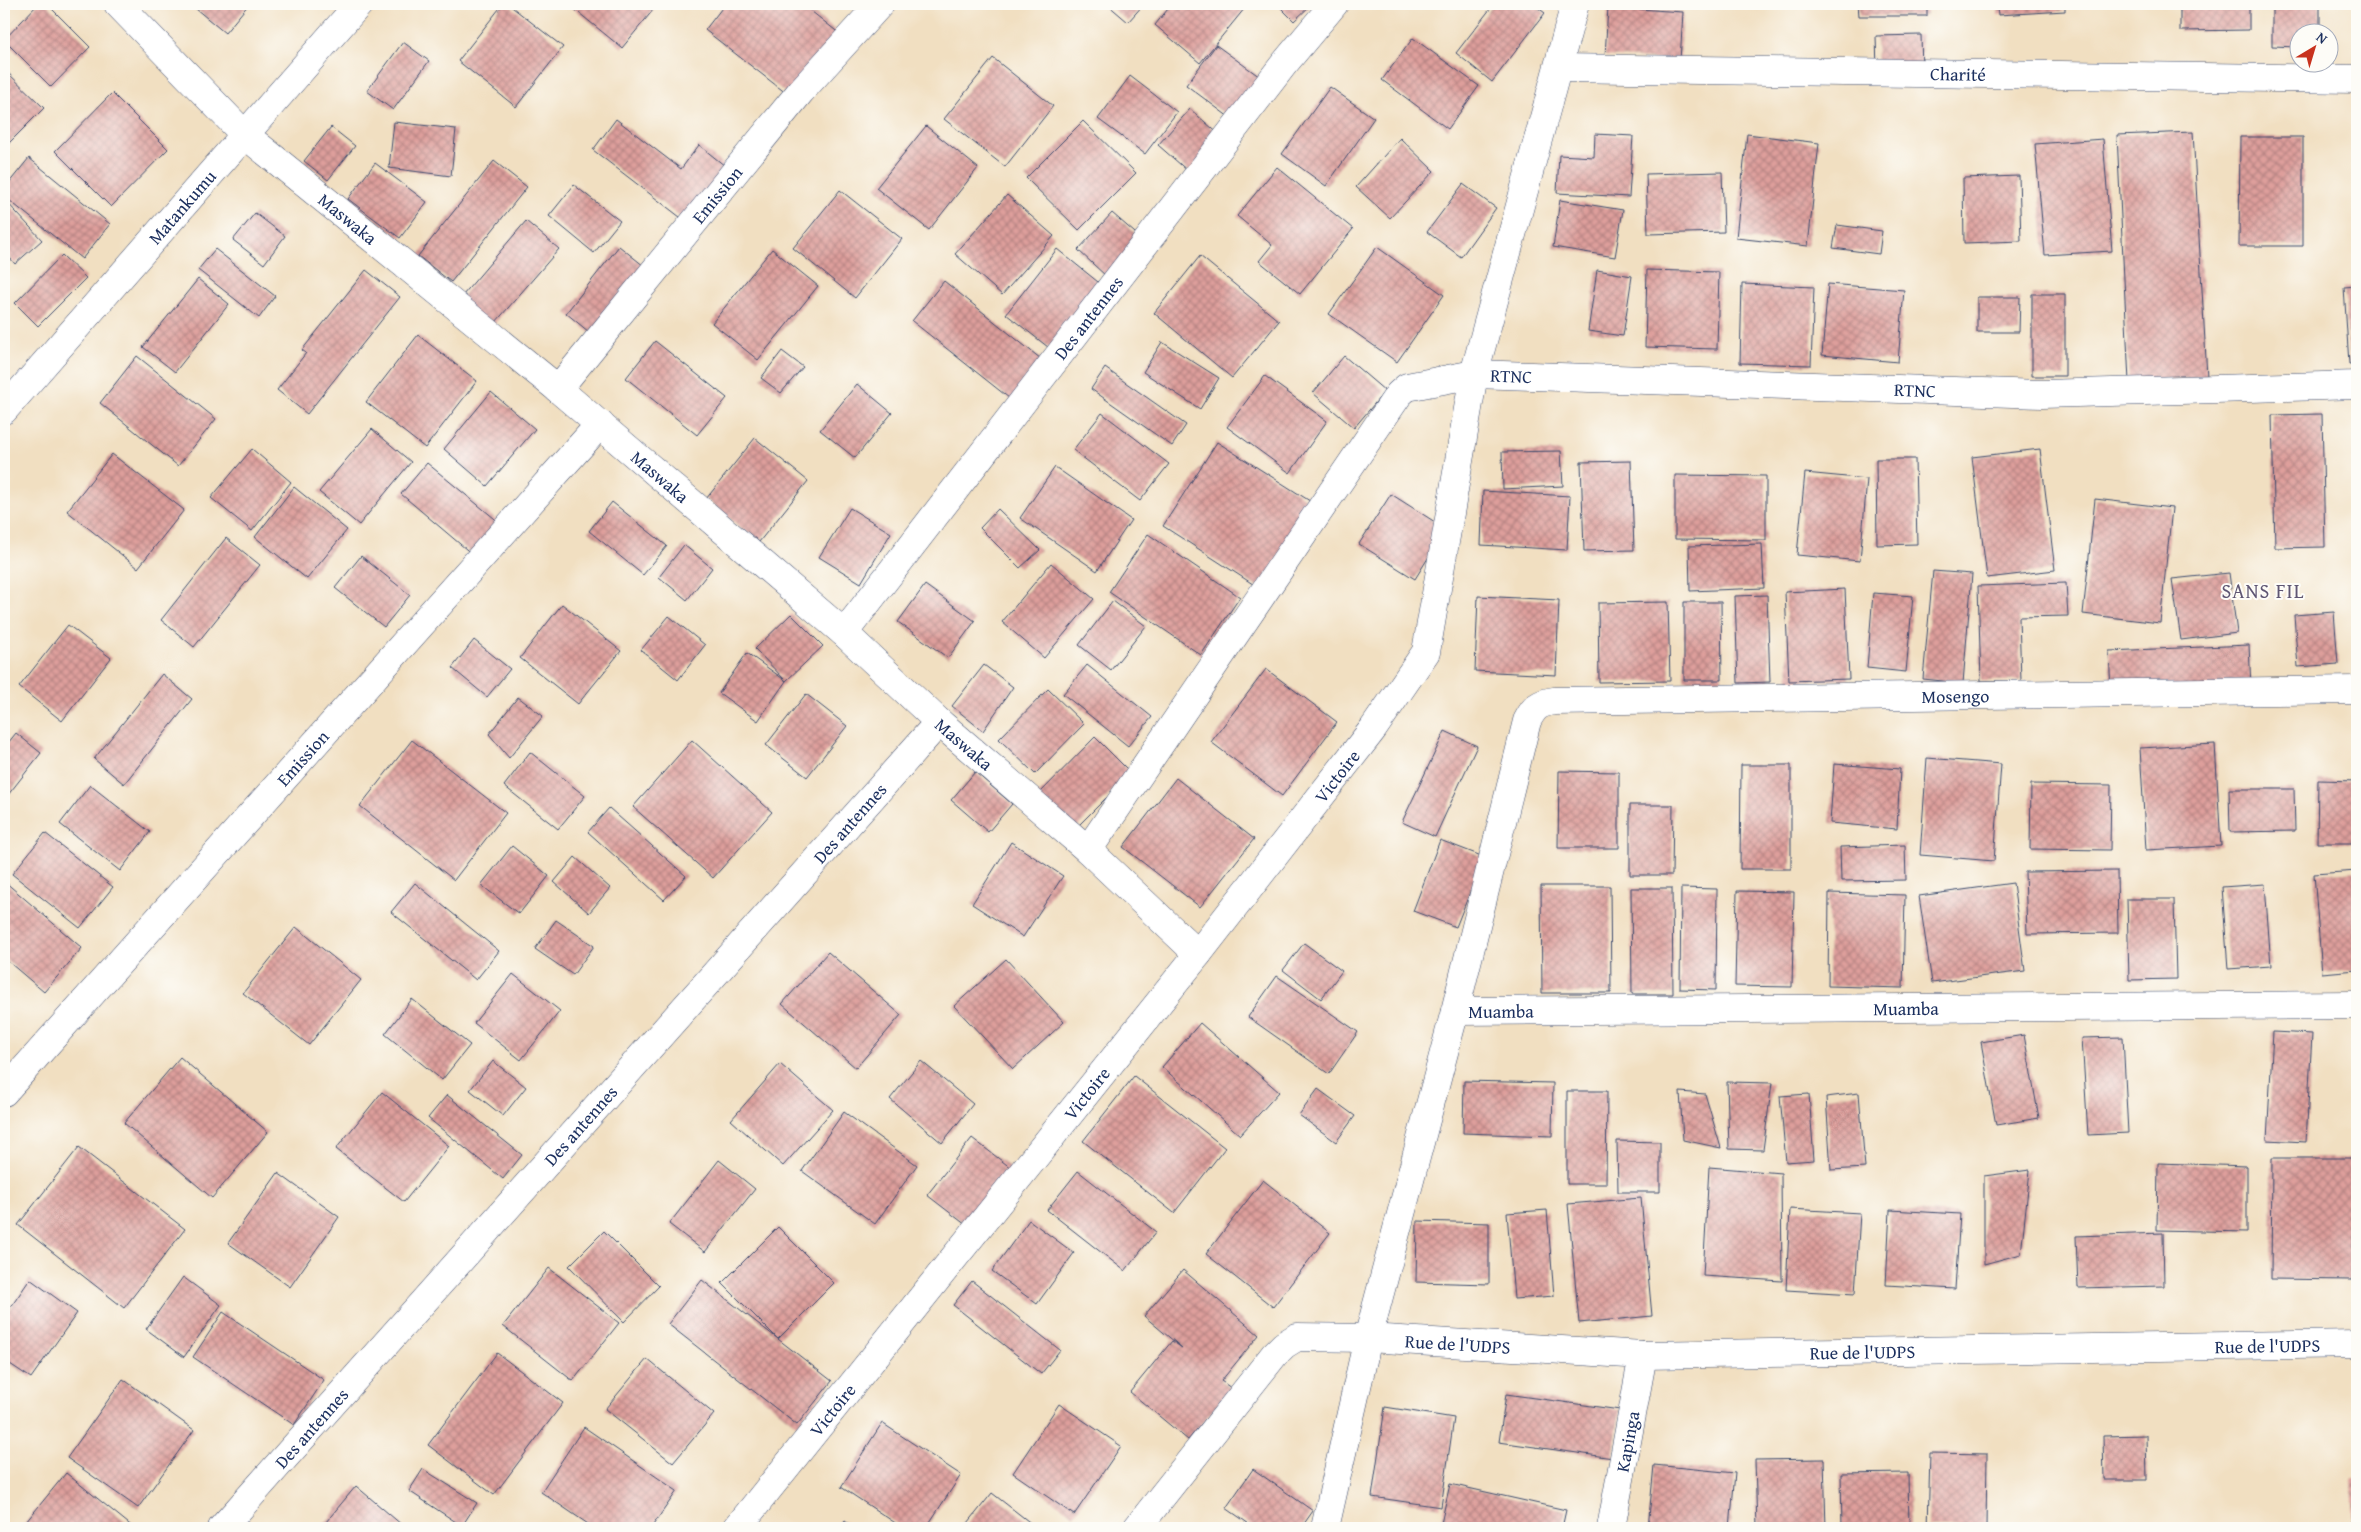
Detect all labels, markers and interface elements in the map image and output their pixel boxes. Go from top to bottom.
north arrow [2288,22,2338,72]
text: N [2312,27,2332,49]
street label: Charité [1930,60,1986,87]
street label: Emission [685,160,748,229]
street label: Matankumu [141,163,222,250]
street label: Maswaka [313,186,384,251]
street label: Des antennes [1047,270,1129,365]
street label: RTNC [1490,361,1533,390]
street label: RTNC [1894,375,1936,404]
street label: Maswaka [625,444,696,509]
district label: SANS FIL [2222,576,2304,605]
street label: Mosengo [1921,682,1989,709]
street label: Maswaka [929,711,1000,777]
street label: Emission [270,724,335,792]
street label: Victoire [1307,743,1366,808]
street label: Des antennes [806,776,893,869]
street label: Muamba [1873,994,1939,1022]
street label: Muamba [1468,997,1534,1024]
street label: Victoire [1057,1061,1116,1125]
street label: Des antennes [537,1079,623,1172]
street label: Rue de l'UDPS [1404,1327,1511,1360]
street label: Rue de l'UDPS [2214,1331,2320,1360]
street label: Rue de l'UDPS [1809,1337,1916,1366]
street label: Victoire [803,1377,862,1442]
street label: Des antennes [268,1382,354,1474]
street label: Kapinga [1608,1408,1646,1474]

